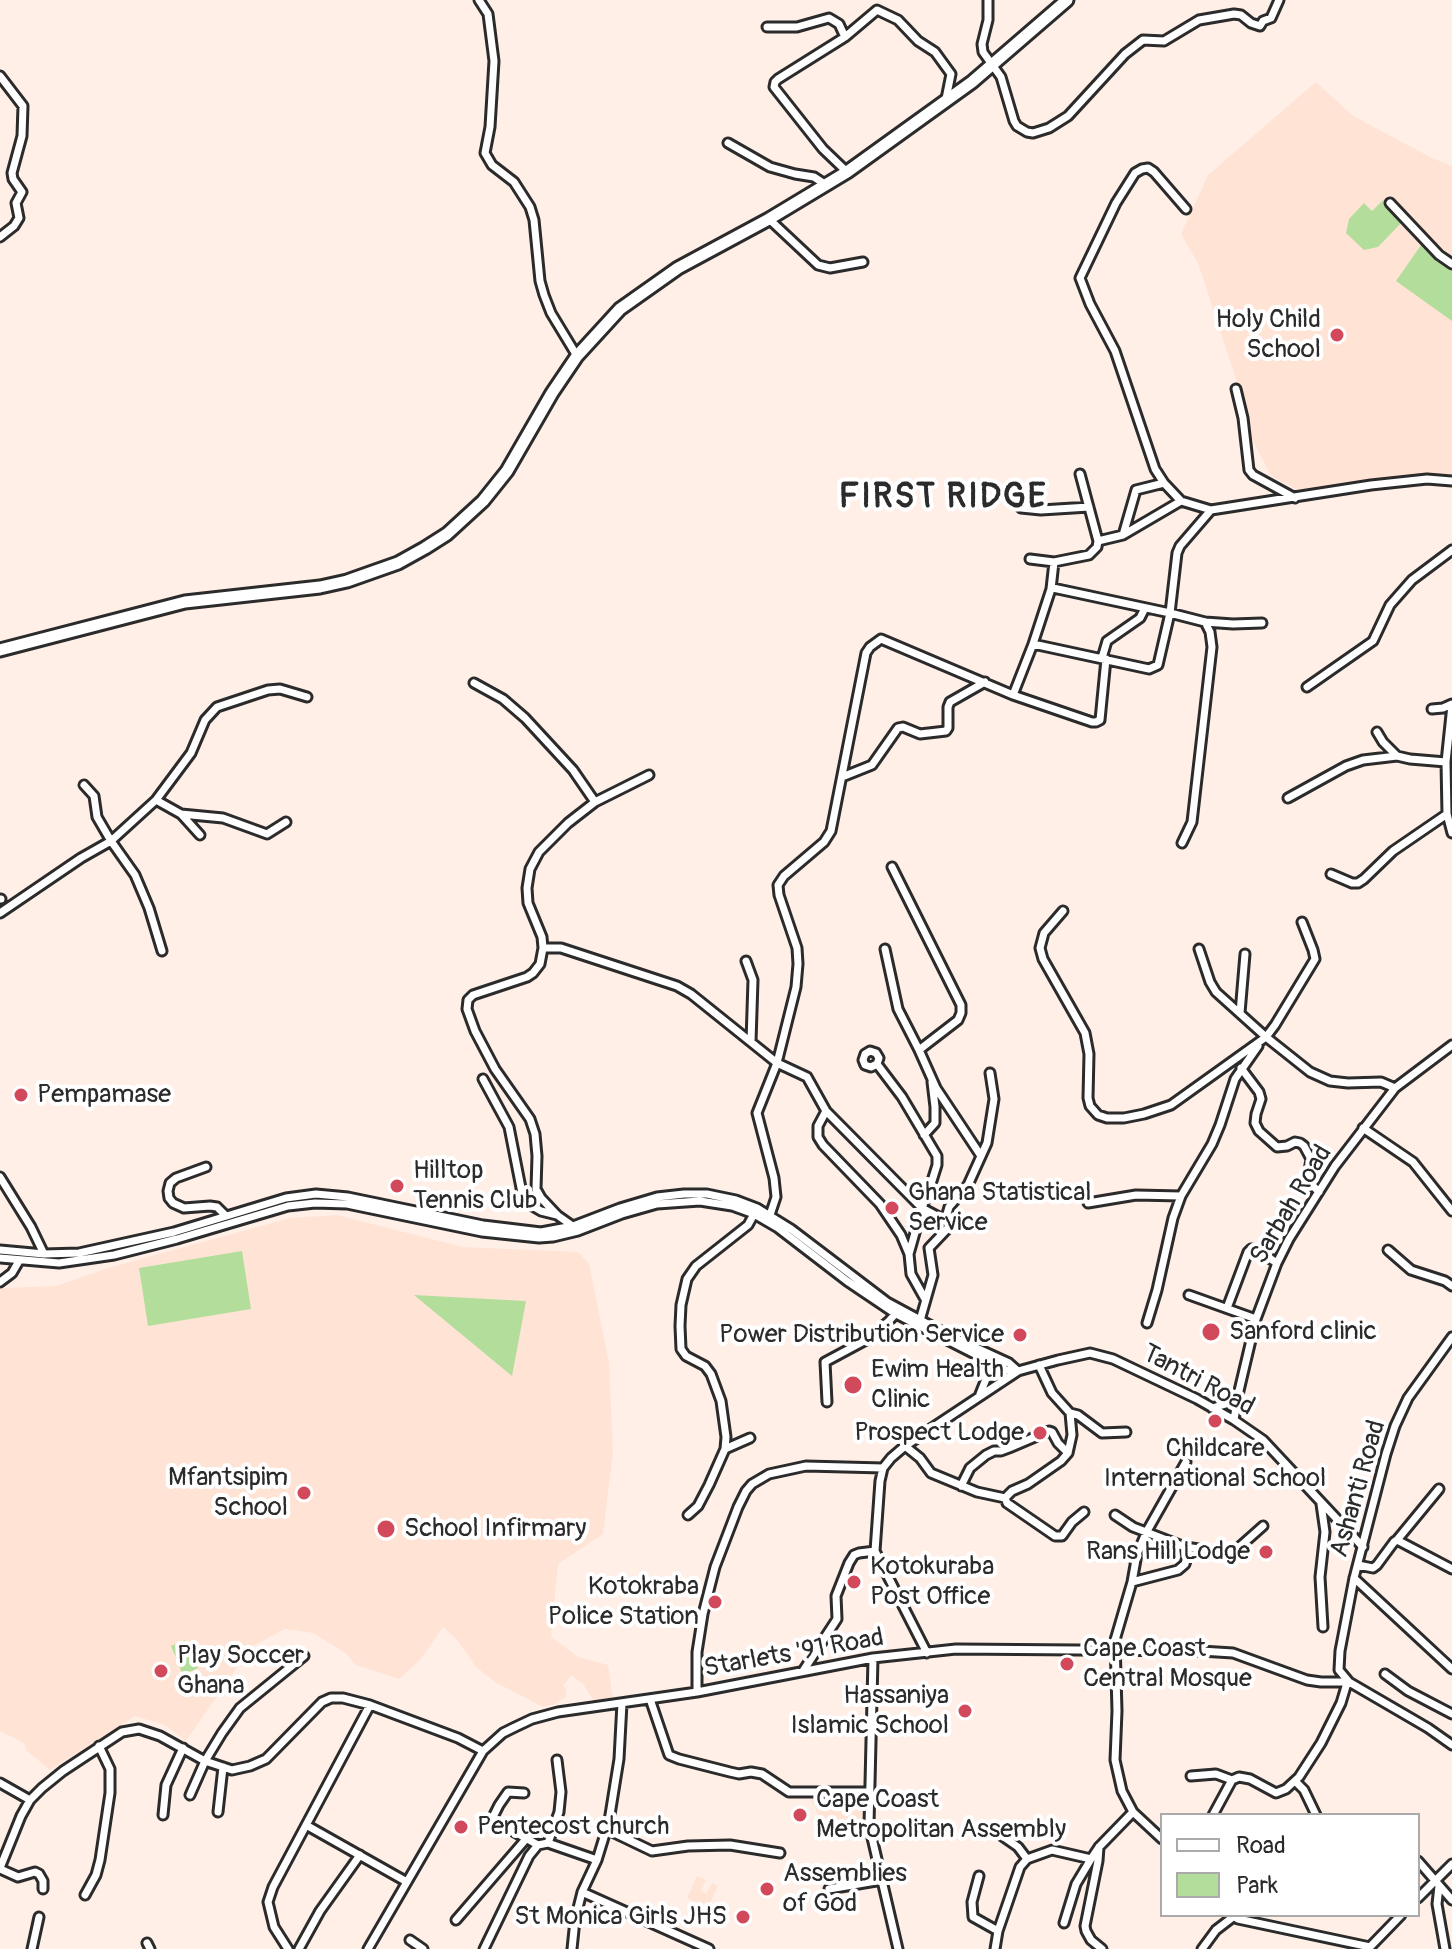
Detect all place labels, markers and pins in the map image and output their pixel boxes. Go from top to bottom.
place label: Holy Child School [1216,304,1321,366]
marker: Holy Child School [1328,326,1346,344]
place label: Pempamase [37,1079,171,1111]
marker: Pempamase [12,1086,30,1104]
place label: Hilltop Tennis Club [413,1155,538,1216]
marker: Hilltop Tennis Club [388,1177,406,1195]
place label: Ghana Statistical Service [908,1177,1091,1238]
marker: Ghana Statistical Service [883,1199,901,1217]
place label: Sanford clinic [1229,1316,1377,1348]
place label: Power Distribution Service [719,1319,1004,1351]
marker: Sanford clinic [1200,1321,1222,1343]
marker: Power Distribution Service [1011,1326,1029,1344]
place label: Ewim Health Clinic [871,1354,1004,1416]
marker: Ewim Health Clinic [842,1374,864,1396]
marker: Childcare International School [1206,1412,1224,1430]
place label: Prospect Lodge [854,1417,1024,1449]
marker: Prospect Lodge [1031,1424,1049,1442]
place label: Childcare International School [1104,1433,1326,1494]
place label: Mfantsipim School [168,1462,288,1524]
marker: Mfantsipim School [295,1484,313,1502]
place label: School Infirmary [404,1513,586,1545]
marker: School Infirmary [375,1518,397,1540]
place label: Rans Hill Lodge [1086,1536,1250,1568]
marker: Rans Hill Lodge [1257,1543,1275,1561]
place label: Kotokuraba Post Office [870,1551,994,1612]
place label: Kotokraba Police Station [548,1571,699,1632]
marker: Kotokuraba Post Office [845,1573,863,1591]
marker: Kotokraba Police Station [706,1593,724,1611]
place label: Cape Coast Central Mosque [1083,1633,1252,1694]
place label: Play Soccer Ghana [177,1640,304,1702]
marker: Cape Coast Central Mosque [1058,1655,1076,1673]
marker: Play Soccer Ghana [152,1662,170,1680]
place label: Hassaniya Islamic School [791,1680,949,1742]
marker: Hassaniya Islamic School [956,1702,974,1720]
place label: Cape Coast Metropolitan Assembly [816,1784,1066,1846]
marker: Cape Coast Metropolitan Assembly [791,1806,809,1824]
place label: Pentecost church [477,1811,669,1843]
marker: Pentecost church [452,1818,470,1836]
place label: Assemblies of God [783,1858,907,1920]
marker: Assemblies of God [758,1880,776,1898]
place label: St Monica Girls JHS [514,1901,727,1933]
marker: St Monica Girls JHS [734,1908,752,1926]

